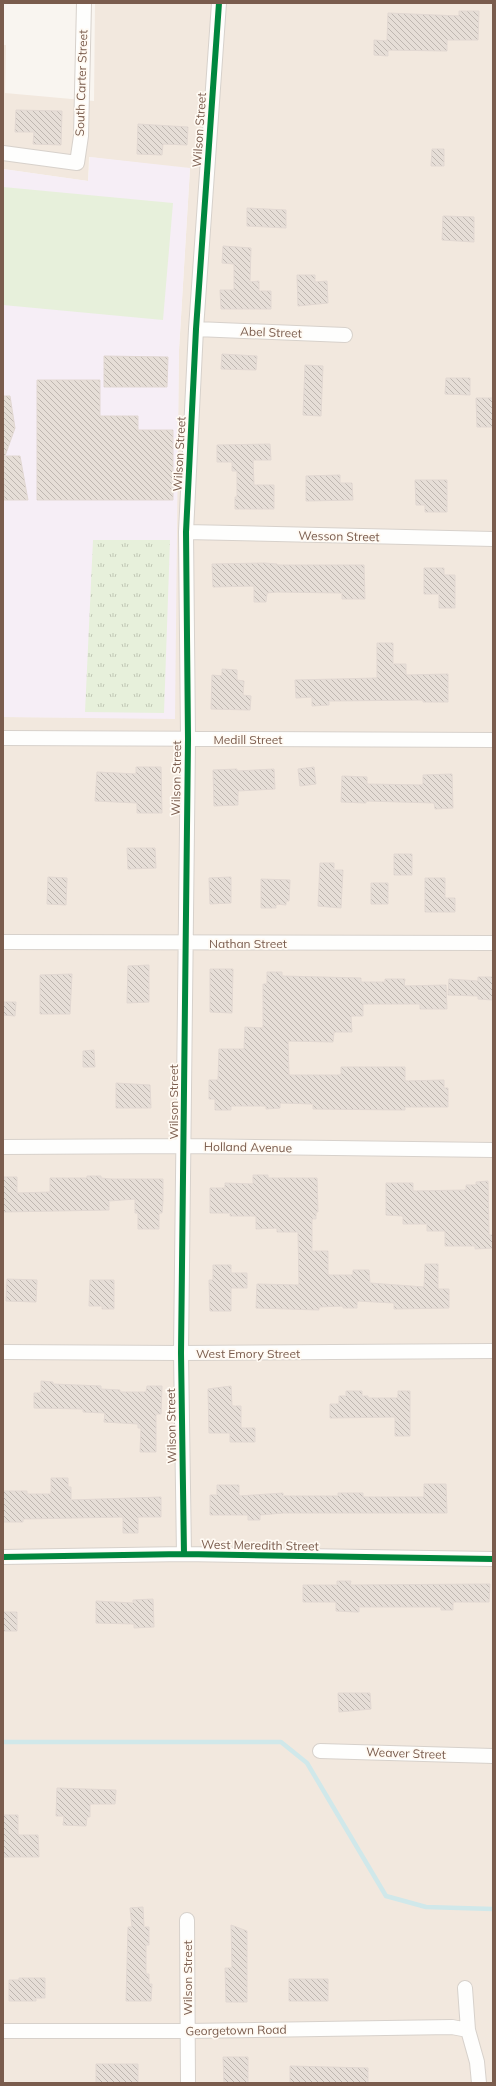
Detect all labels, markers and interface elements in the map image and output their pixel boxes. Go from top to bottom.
street label: South Carter Street [72,29,90,137]
street label: Wilson Street [189,92,209,168]
street label: Abel Street [240,323,302,341]
street label: Wilson Street [170,416,188,492]
street label: Wesson Street [298,528,380,544]
street label: Medill Street [214,732,282,747]
street label: Wilson Street [168,740,184,816]
street label: Nathan Street [209,936,287,951]
street label: Wilson Street [166,1064,181,1140]
street label: Holland Avenue [204,1139,292,1155]
street label: West Emory Street [196,1346,300,1361]
street label: Wilson Street [163,1388,179,1464]
street label: West Meredith Street [201,1536,319,1554]
street label: Weaver Street [366,1744,446,1762]
street label: Wilson Street [180,1940,195,2016]
street label: Georgetown Road [185,2022,287,2038]

